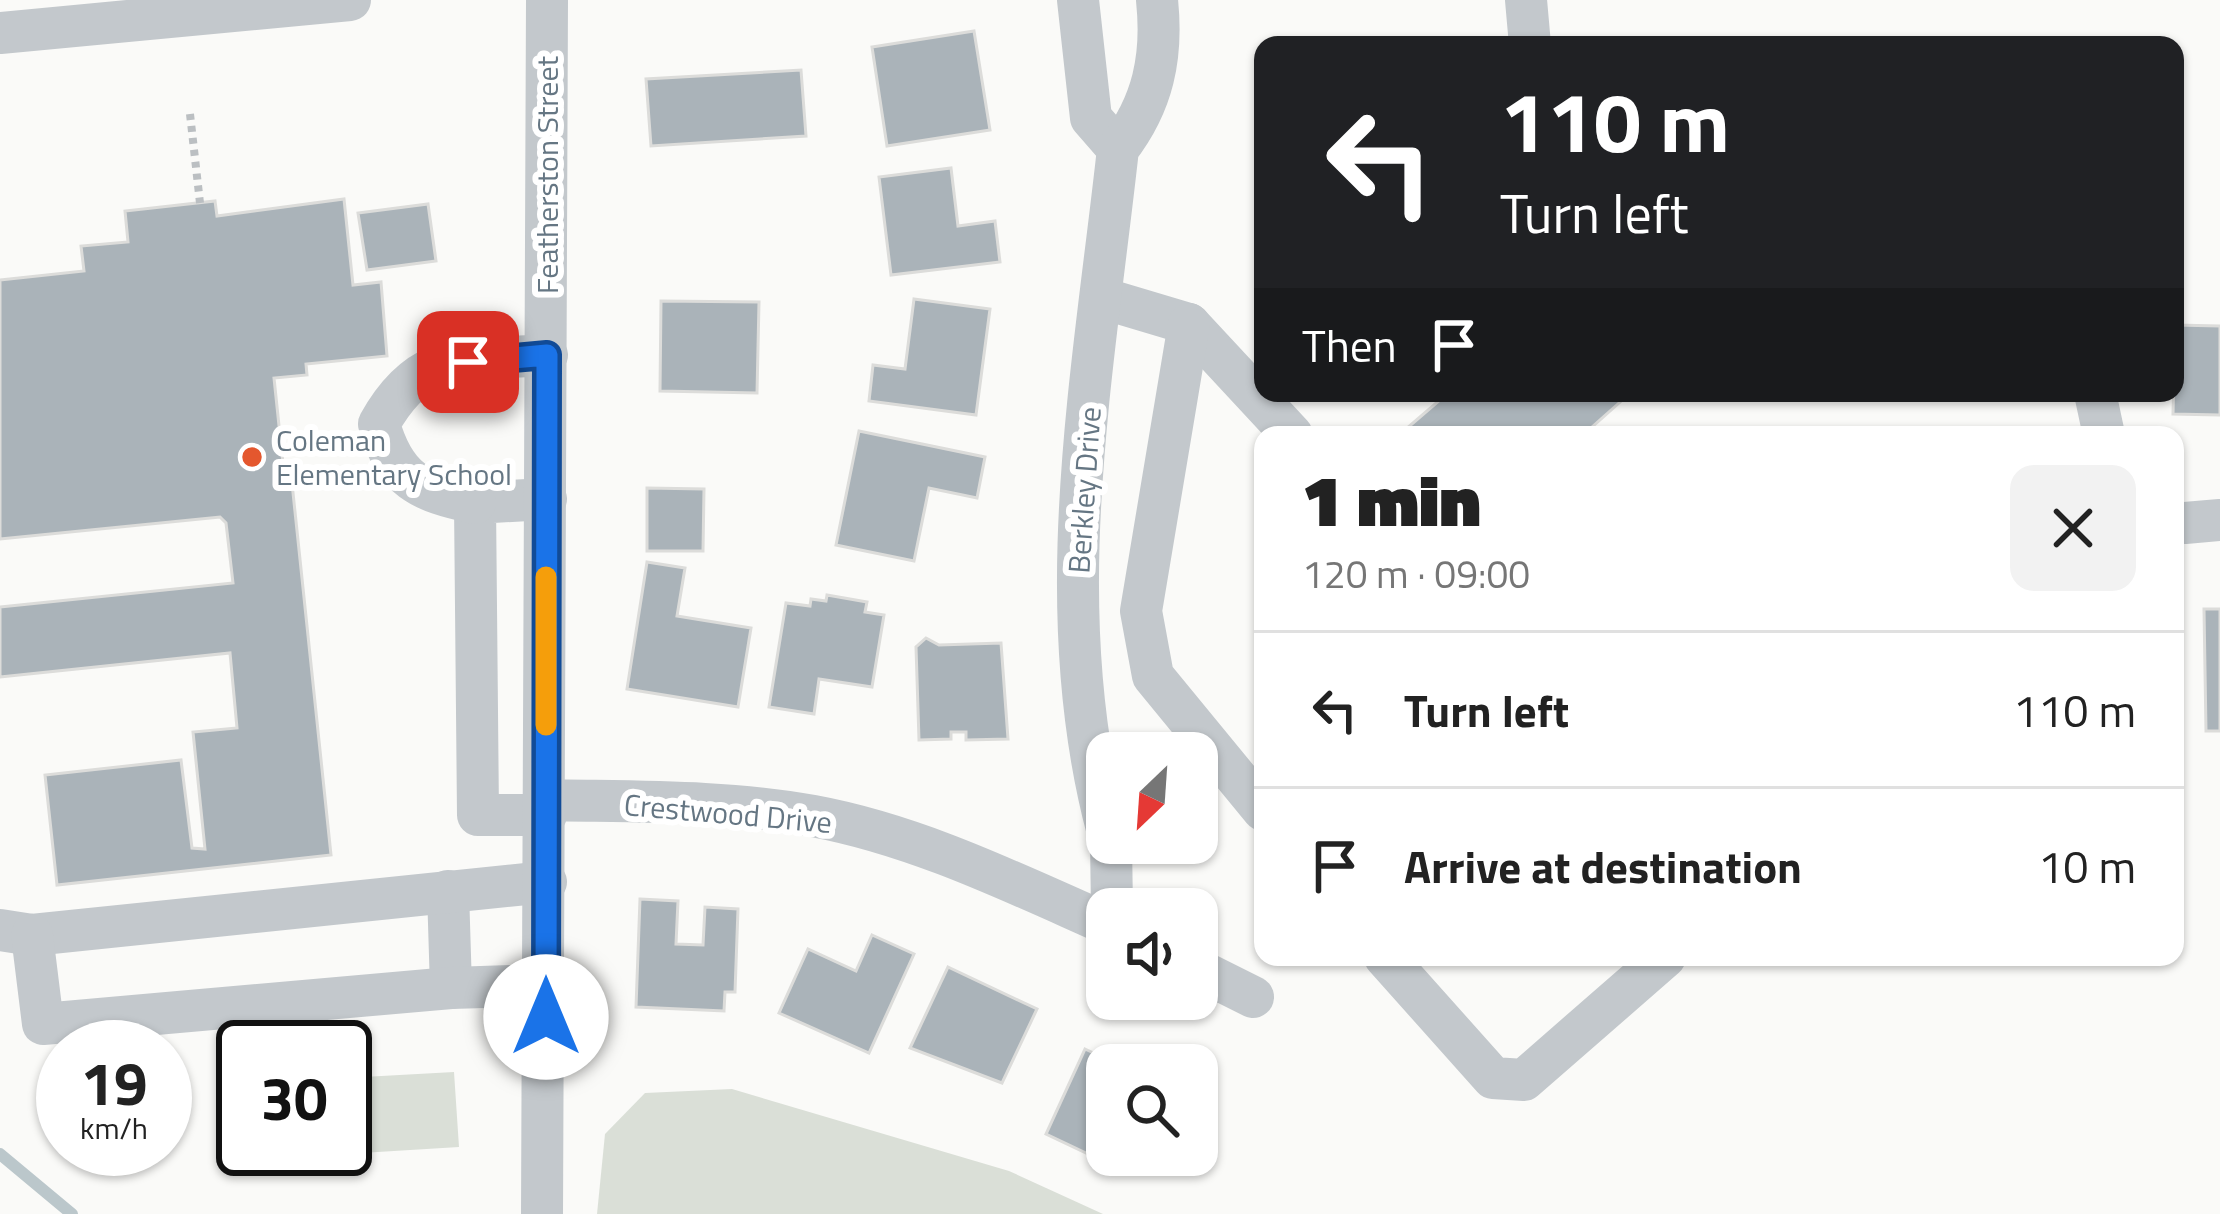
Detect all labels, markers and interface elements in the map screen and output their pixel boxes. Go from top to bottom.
street label: Featherston Street [524,56,570,294]
text: 110 m [1500,57,1730,185]
icon: left [1302,84,1458,240]
text: Turn left [1500,172,1689,254]
pin [417,311,519,413]
text: Then [1302,311,1397,379]
icon: arrive [1421,312,1487,378]
icon: arrive [435,329,501,395]
street label: Berkley Drive [1055,405,1113,575]
place label: Coleman Elementary School [276,417,512,497]
marker: Coleman Elementary School [239,444,265,470]
text: 1 min [1302,444,1481,554]
button: close [2010,465,2136,591]
text: 120 m · 09:00 [1302,544,1530,603]
text: Turn left [1404,676,1569,744]
text: 110 m [2013,676,2136,744]
icon: left [1302,677,1368,743]
north arrow [1086,732,1218,864]
map controls [1086,732,1218,1176]
street label: Crestwood Drive [622,781,834,845]
text: Arrive at destination [1404,832,1802,900]
text: 10 m [2038,832,2136,900]
icon: arrive [1302,833,1368,899]
button: sound [1086,888,1218,1020]
position arrow [483,954,609,1080]
speed limit sign: 30 [216,1020,372,1176]
text: 19 [80,1037,148,1128]
button: search [1086,1044,1218,1176]
text: km/h [80,1105,148,1151]

